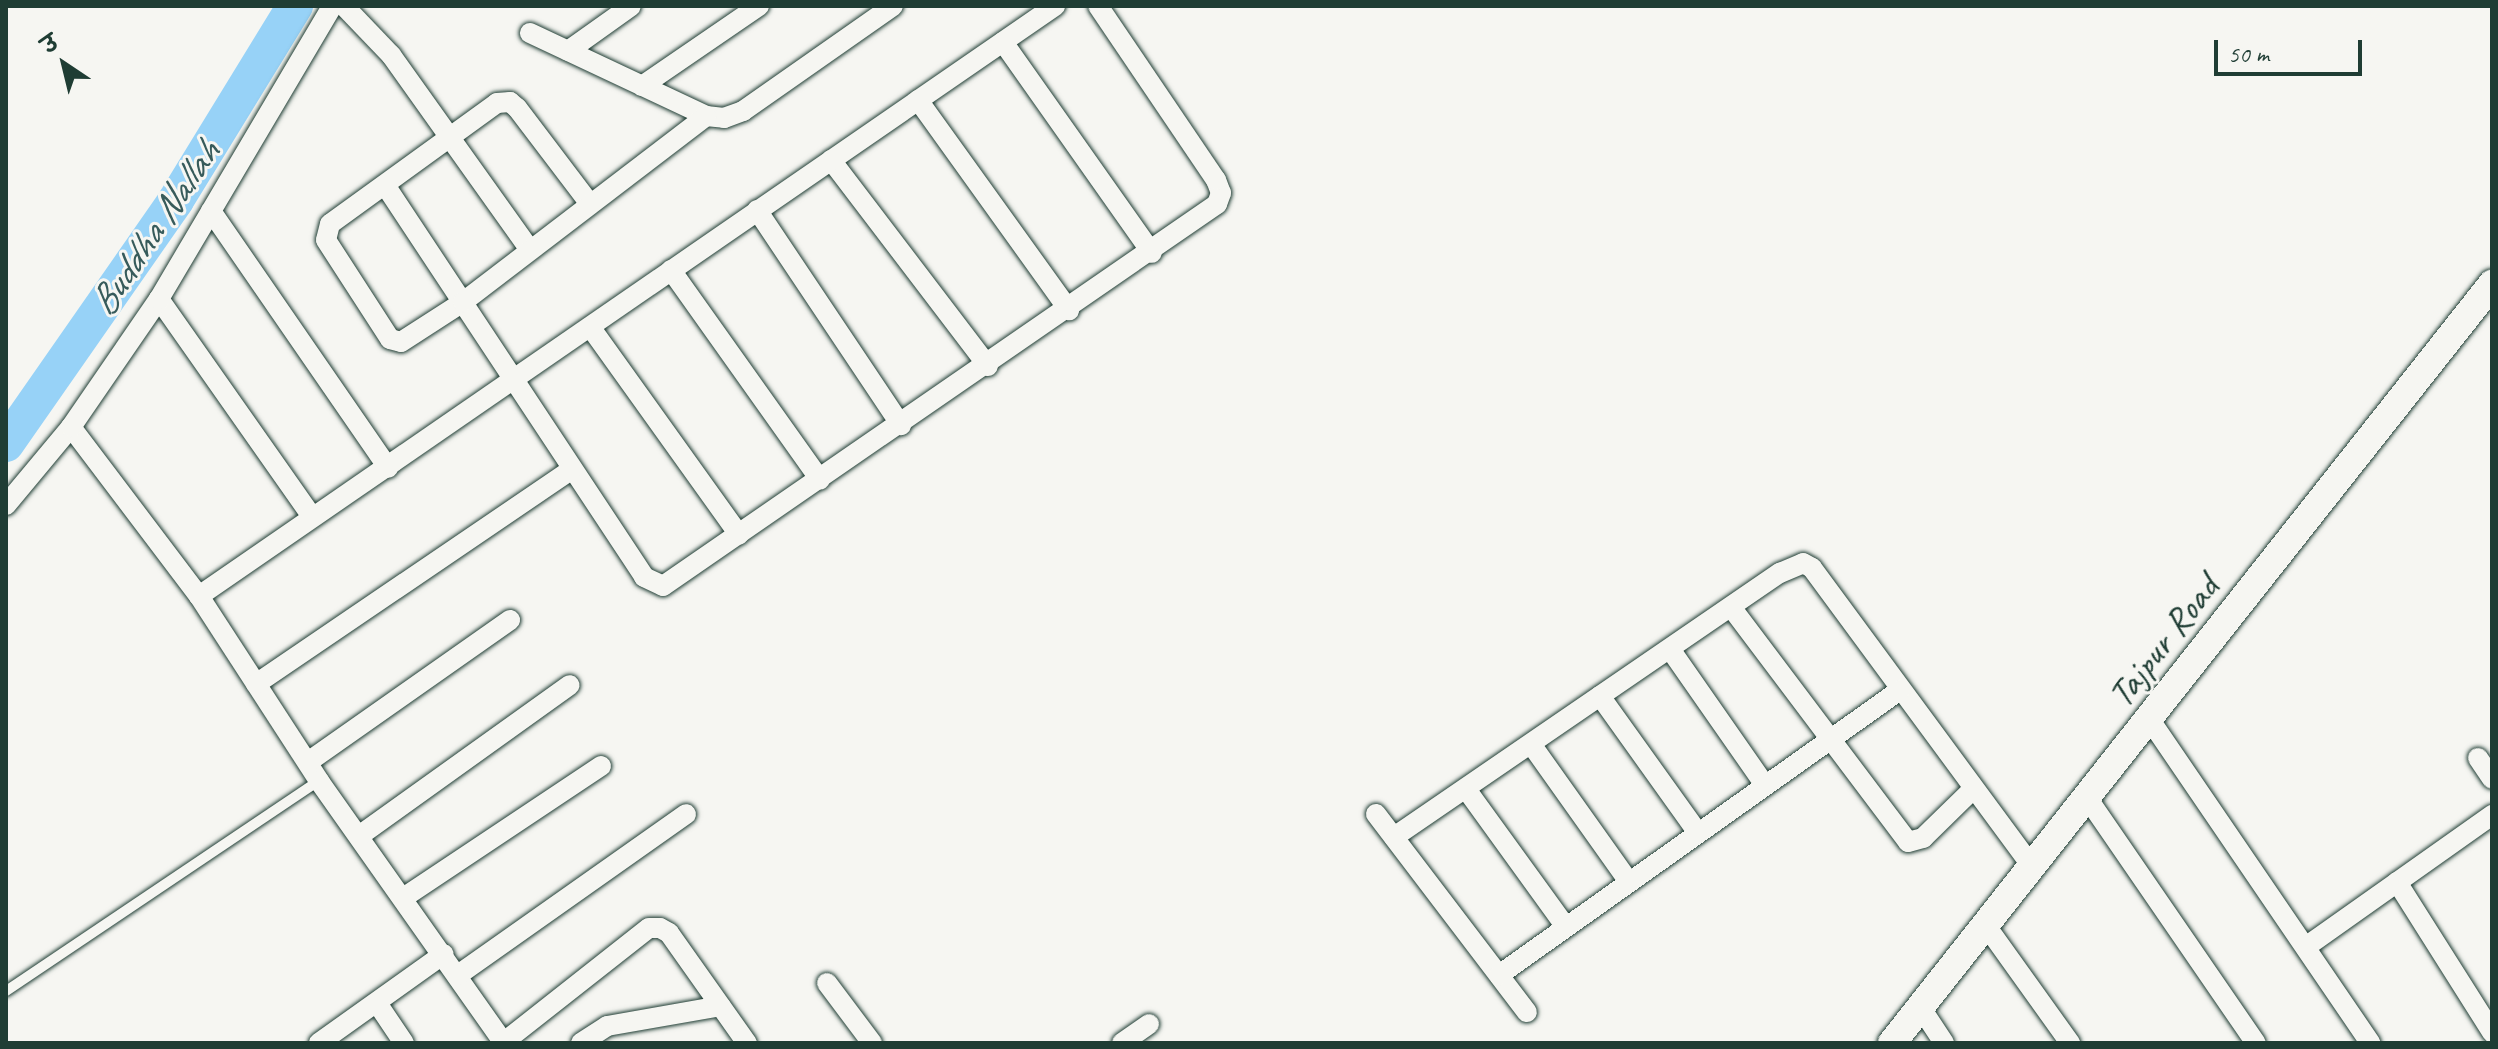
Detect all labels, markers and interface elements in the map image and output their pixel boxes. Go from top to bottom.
north arrow [24,24,104,104]
scale bar [2218,24,2366,74]
text: उ [36,29,64,60]
text: 50 m [2228,39,2269,69]
water label: Buddha Nallah [78,132,230,324]
street label: Tajpur Road [2098,567,2228,715]

